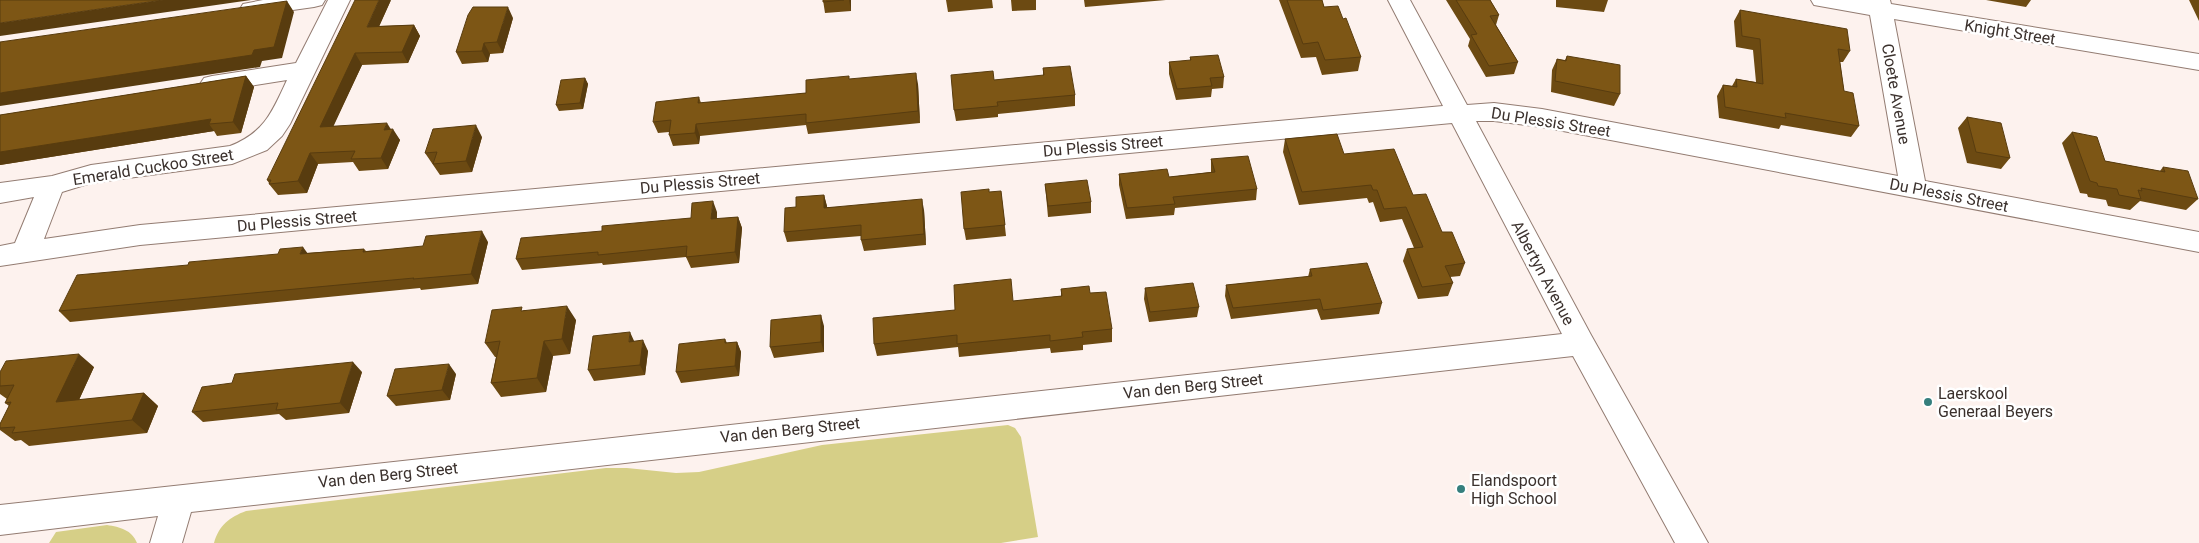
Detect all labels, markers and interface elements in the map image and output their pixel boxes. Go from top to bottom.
street label: Knight Street [1963,15,2057,49]
street label: Cloete Avenue [1878,42,1914,146]
street label: Du Plessis Street [1490,103,1612,141]
street label: Du Plessis Street [1042,131,1164,161]
street label: Emerald Cuckoo Street [71,145,235,189]
street label: Du Plessis Street [639,168,761,198]
street label: Du Plessis Street [1888,174,2010,216]
street label: Du Plessis Street [236,206,358,236]
street label: Albertyn Avenue [1507,218,1579,328]
street label: Van den Berg Street [1122,369,1264,403]
place label: Laerskool Generaal Beyers [1938,384,2053,421]
marker: Laerskool Generaal Beyers [1922,396,1934,408]
street label: Van den Berg Street [719,413,861,447]
street label: Van den Berg Street [317,458,459,492]
place label: Elandspoort High School [1471,471,1557,508]
marker: Elandspoort High School [1455,483,1467,495]

